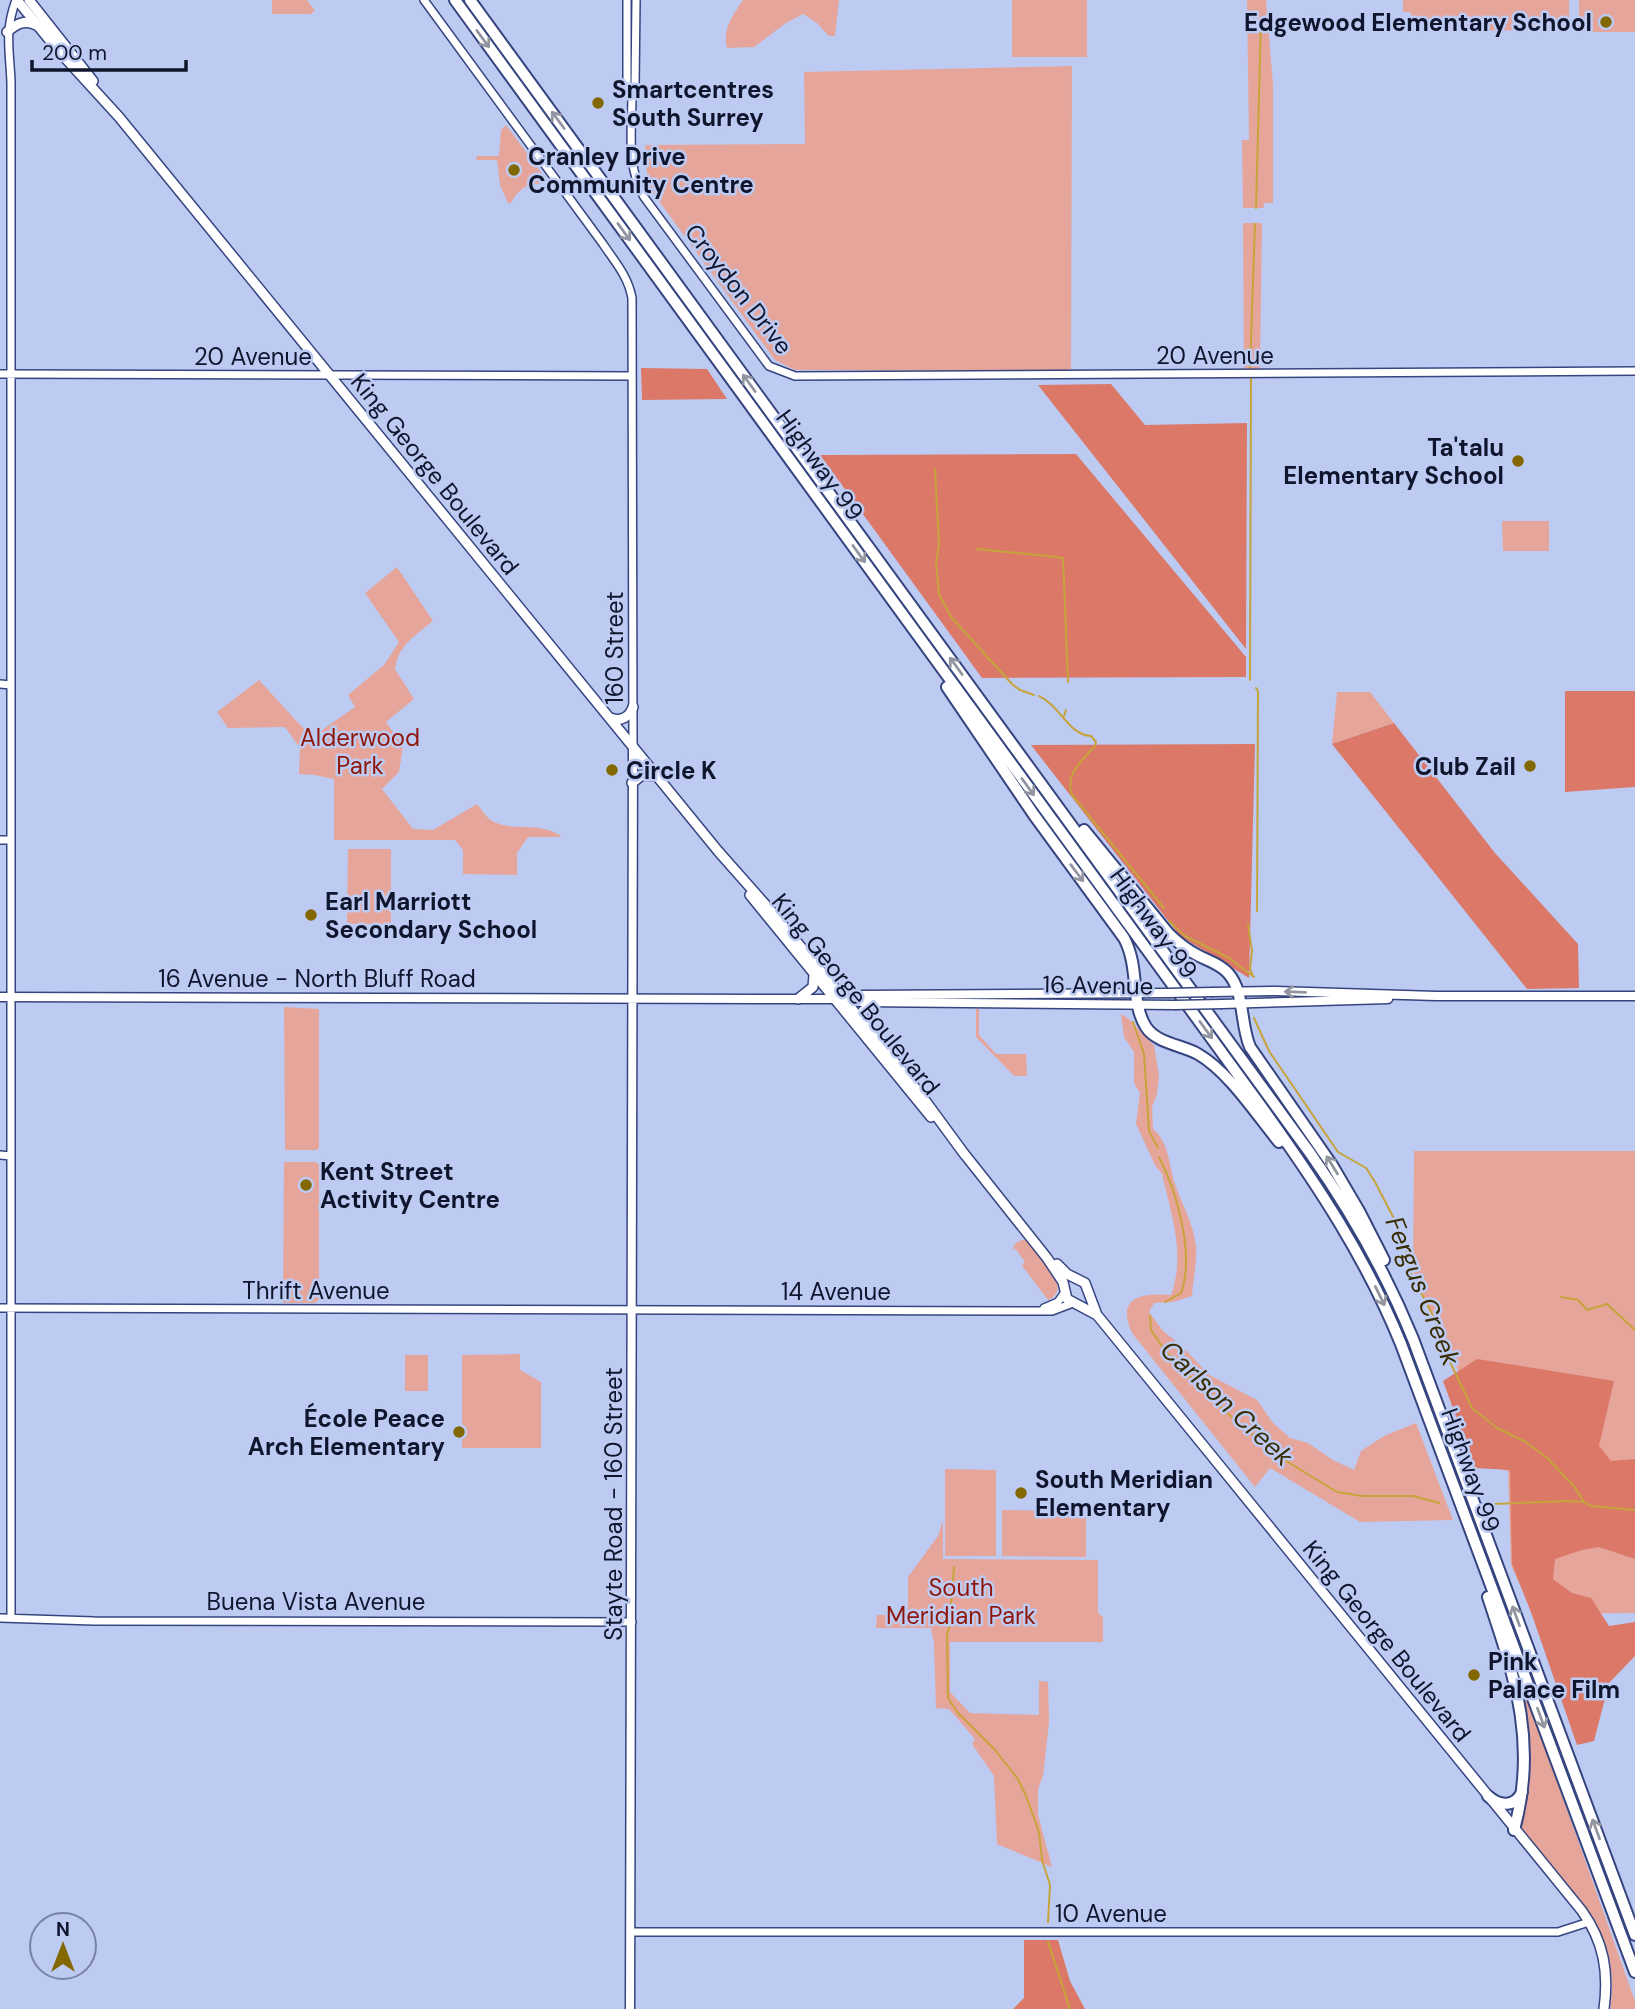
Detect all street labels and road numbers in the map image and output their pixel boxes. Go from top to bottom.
street label: Croydon Drive [678,217,800,361]
street label: 20 Avenue [1156,340,1274,371]
street label: 20 Avenue [194,341,312,372]
street label: King George Boulevard [344,367,526,581]
street label: Highway 99 [769,403,871,527]
street label: 160 Street [599,591,630,705]
street label: Highway 99 [1103,861,1205,985]
street label: King George Boulevard [765,887,947,1101]
street label: 16 Avenue - North Bluff Road [158,963,476,994]
street label: 16 Avenue [1042,969,1154,1001]
street label: Thrift Avenue [242,1275,390,1306]
street label: 14 Avenue [781,1276,891,1307]
street label: Stayte Road - 160 Street [598,1367,629,1641]
street label: Highway 99 [1434,1404,1508,1536]
street label: King George Boulevard [1296,1534,1478,1748]
street label: Buena Vista Avenue [207,1586,425,1617]
street label: 10 Avenue [1055,1898,1167,1929]

